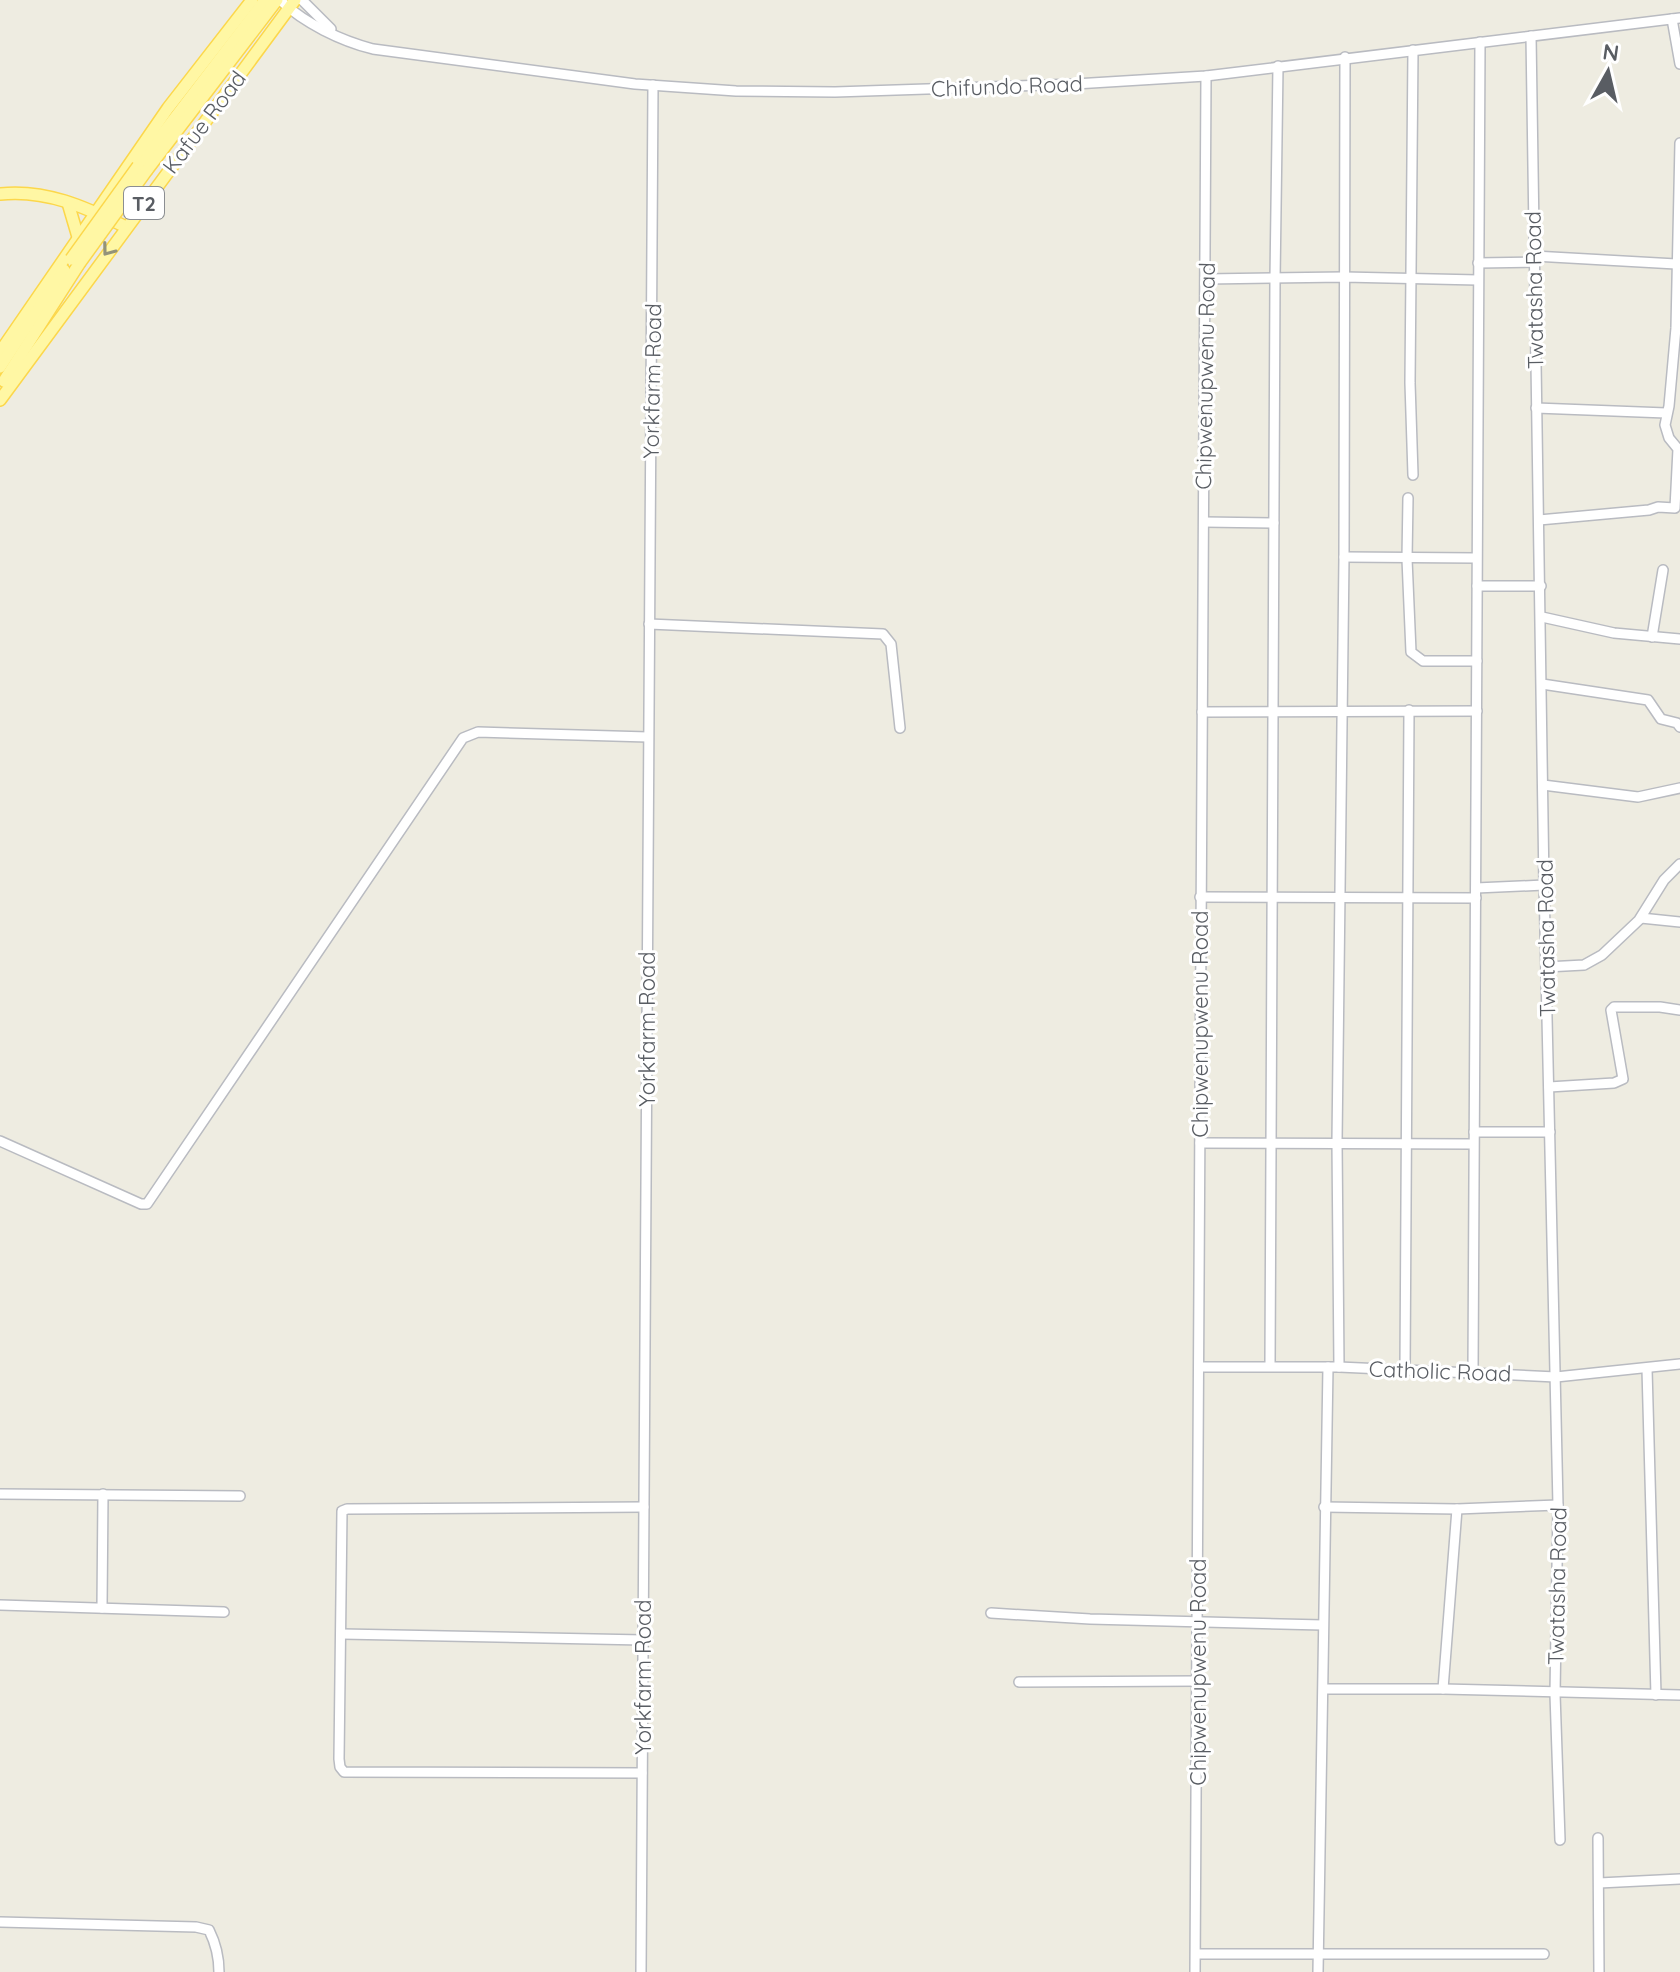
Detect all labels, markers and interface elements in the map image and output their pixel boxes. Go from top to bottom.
north arrow [1568,32,1648,112]
text: N [1601,37,1621,67]
street label: Kafue Road [156,65,252,179]
street label: Chifundo Road [931,69,1083,103]
road number: T2 [124,187,164,219]
street label: Twatasha Road [1519,211,1549,369]
one-way arrow [104,242,118,256]
street label: Chipwenupwenu Road [1189,262,1221,490]
street label: Yorkfarm Road [637,303,667,459]
street label: Twatasha Road [1531,859,1561,1017]
street label: Chipwenupwenu Road [1186,910,1214,1138]
street label: Yorkfarm Road [633,951,661,1107]
street label: Catholic Road [1368,1355,1512,1387]
street label: Twatasha Road [1542,1507,1572,1665]
street label: Chipwenupwenu Road [1184,1558,1212,1786]
street label: Yorkfarm Road [629,1599,657,1755]

